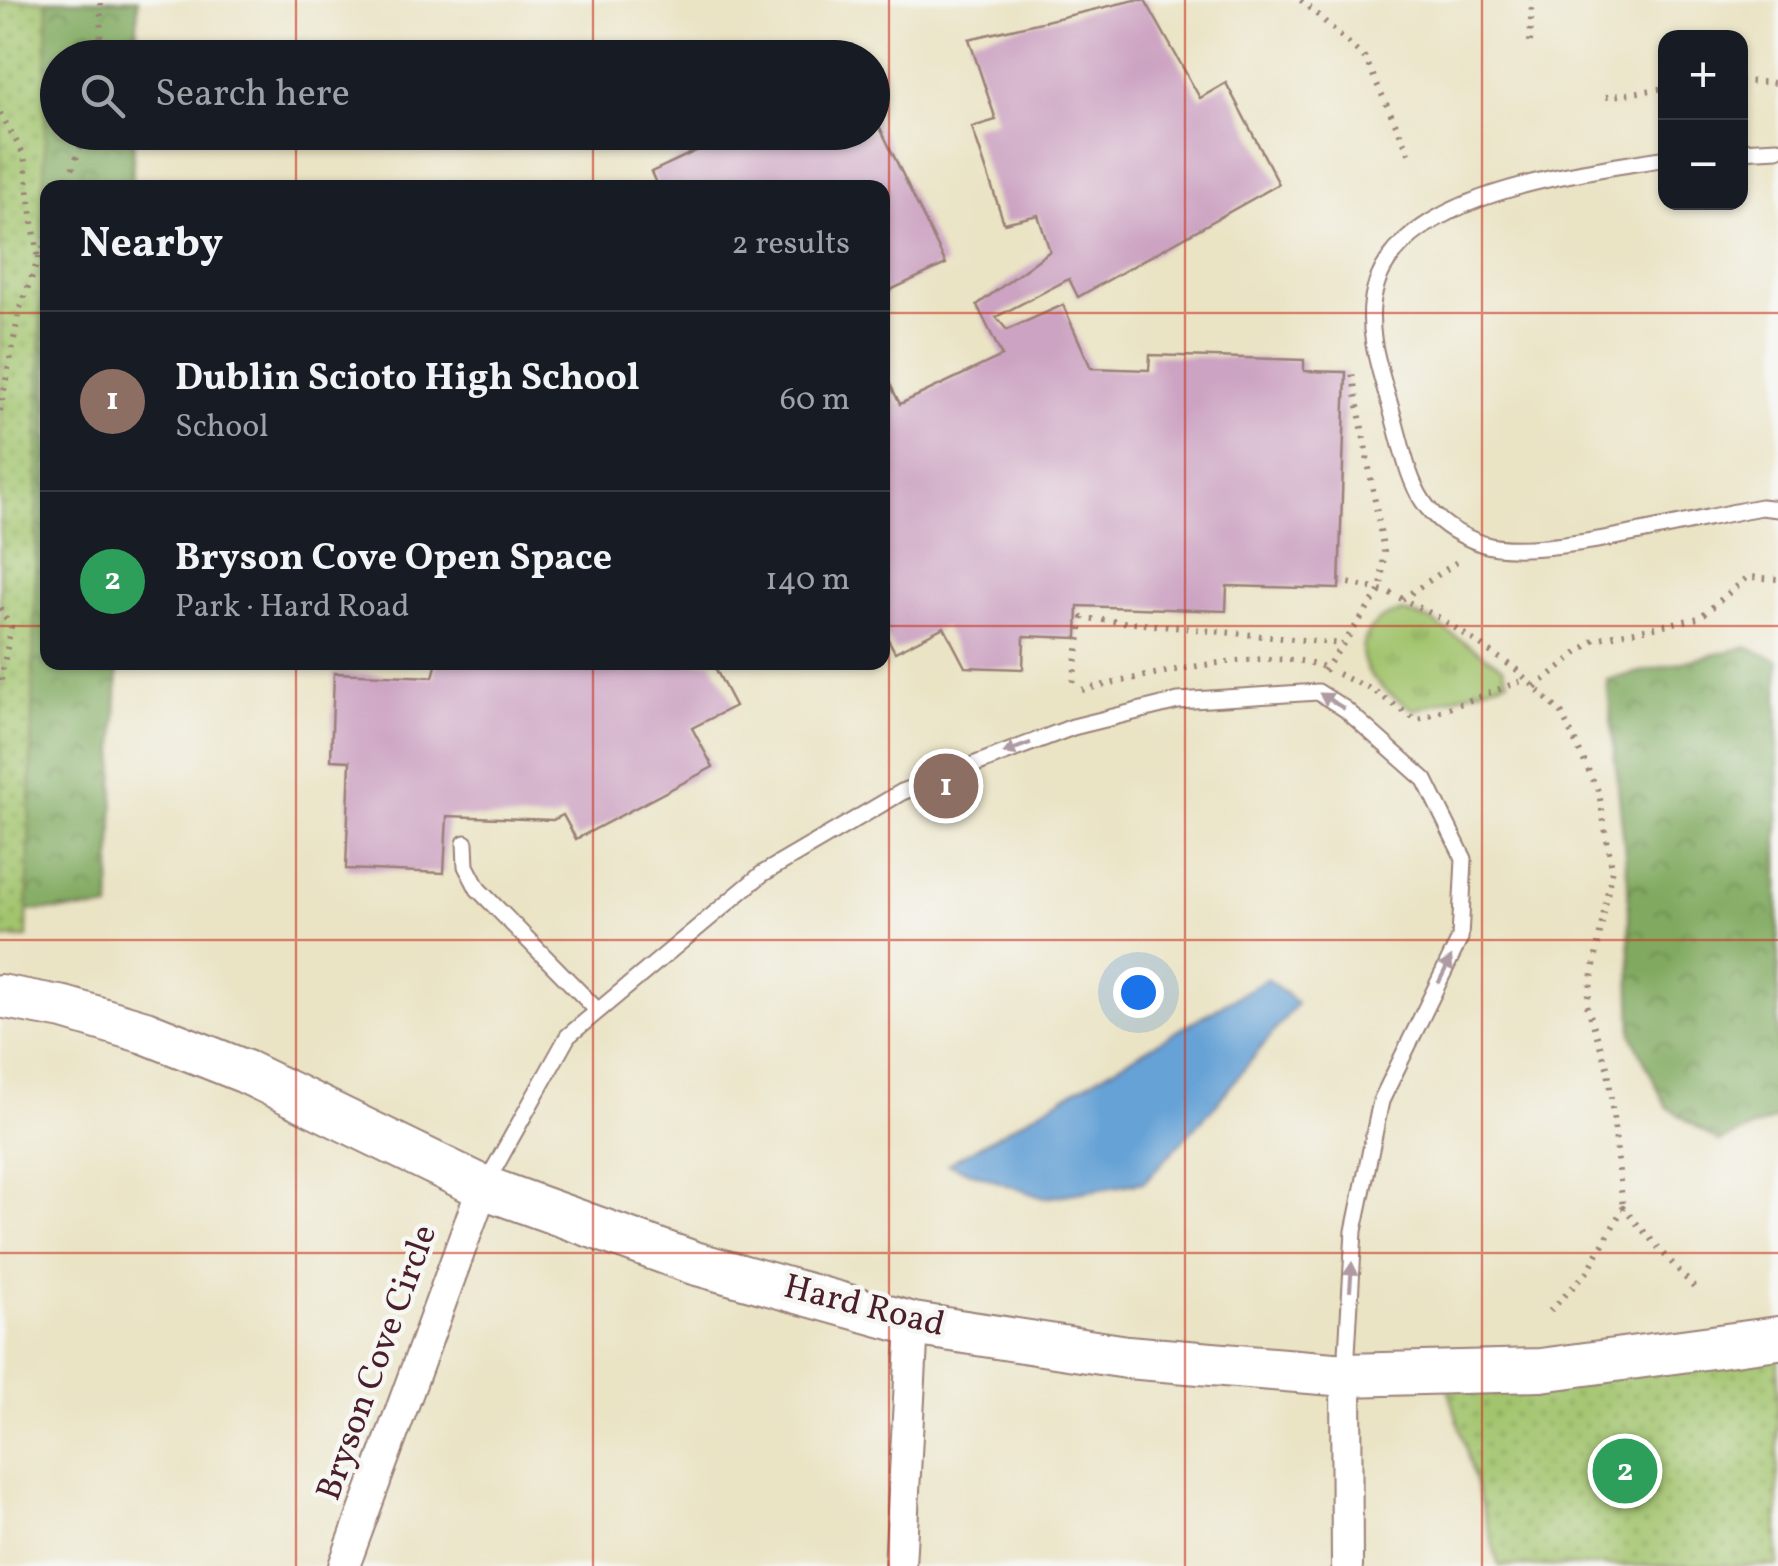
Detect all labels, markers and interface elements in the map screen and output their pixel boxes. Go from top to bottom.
map controls [1658,30,1748,210]
button: + [1658,30,1748,120]
search box [40,40,890,150]
icon: search [75,68,130,123]
text: Search here [155,69,350,122]
button: − [1658,120,1748,210]
text: Nearby [80,216,223,275]
text: 2 results [732,223,850,267]
text: Dublin Scioto High School [175,353,640,406]
text: 1 [106,379,119,423]
text: 60 m [780,379,850,423]
text: School [175,406,269,450]
text: Bryson Cove Open Space [175,533,612,586]
text: 2 [104,559,121,603]
text: 140 m [765,559,850,603]
text: Park · Hard Road [175,586,410,630]
one-way arrow [1318,693,1346,710]
one-way arrow [1002,741,1032,756]
pin: 1 [914,748,978,824]
one-way arrow [1436,955,1453,984]
your location [1113,967,1164,1018]
street label: Bryson Cove Circle [306,1219,450,1507]
one-way arrow [1343,1261,1359,1293]
street label: Hard Road [779,1264,949,1350]
pin: 2 [1592,1434,1658,1508]

